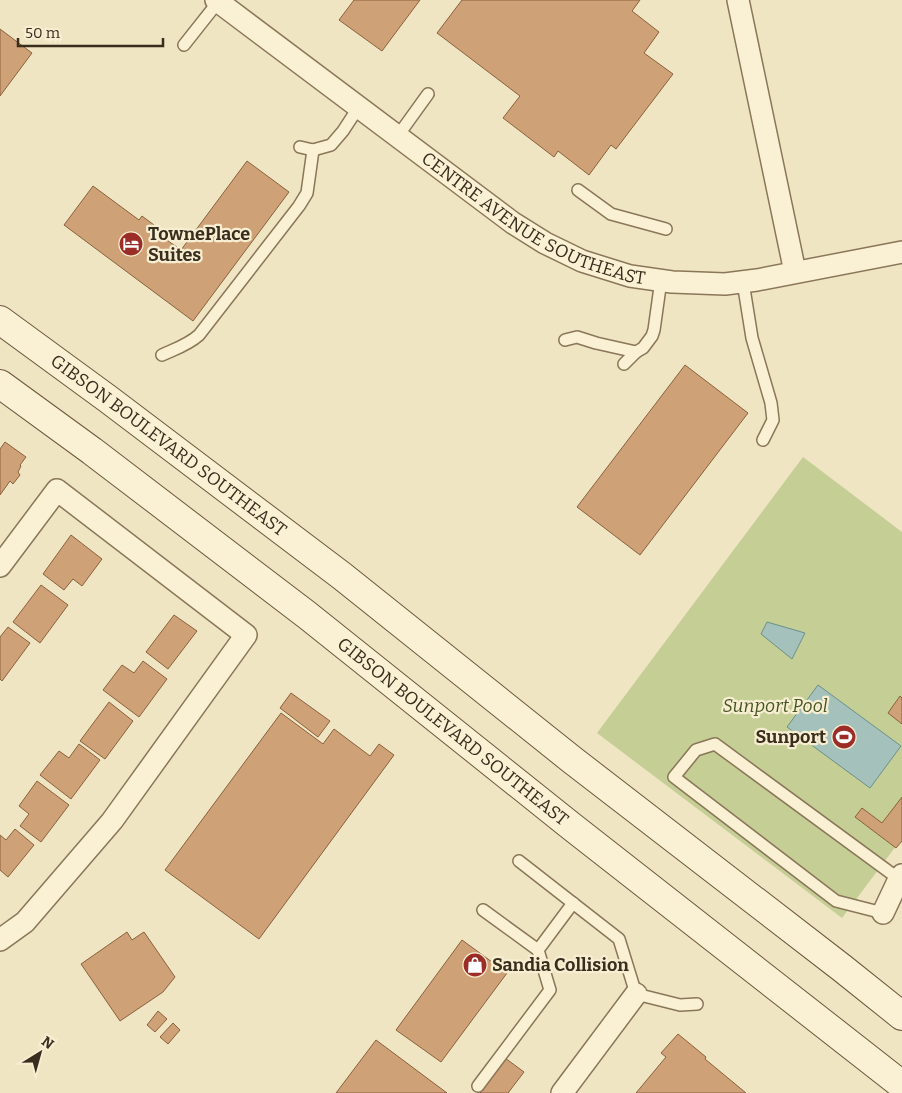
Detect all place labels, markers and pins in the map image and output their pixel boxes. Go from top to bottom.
place label: TownePlace Suites [148,223,250,266]
hotel icon: TownePlace Suites [118,231,144,257]
sports icon: Sunport [831,724,857,750]
place label: Sunport [756,726,826,748]
shop icon: Sandia Collision [462,952,488,978]
place label: Sandia Collision [492,954,629,976]

